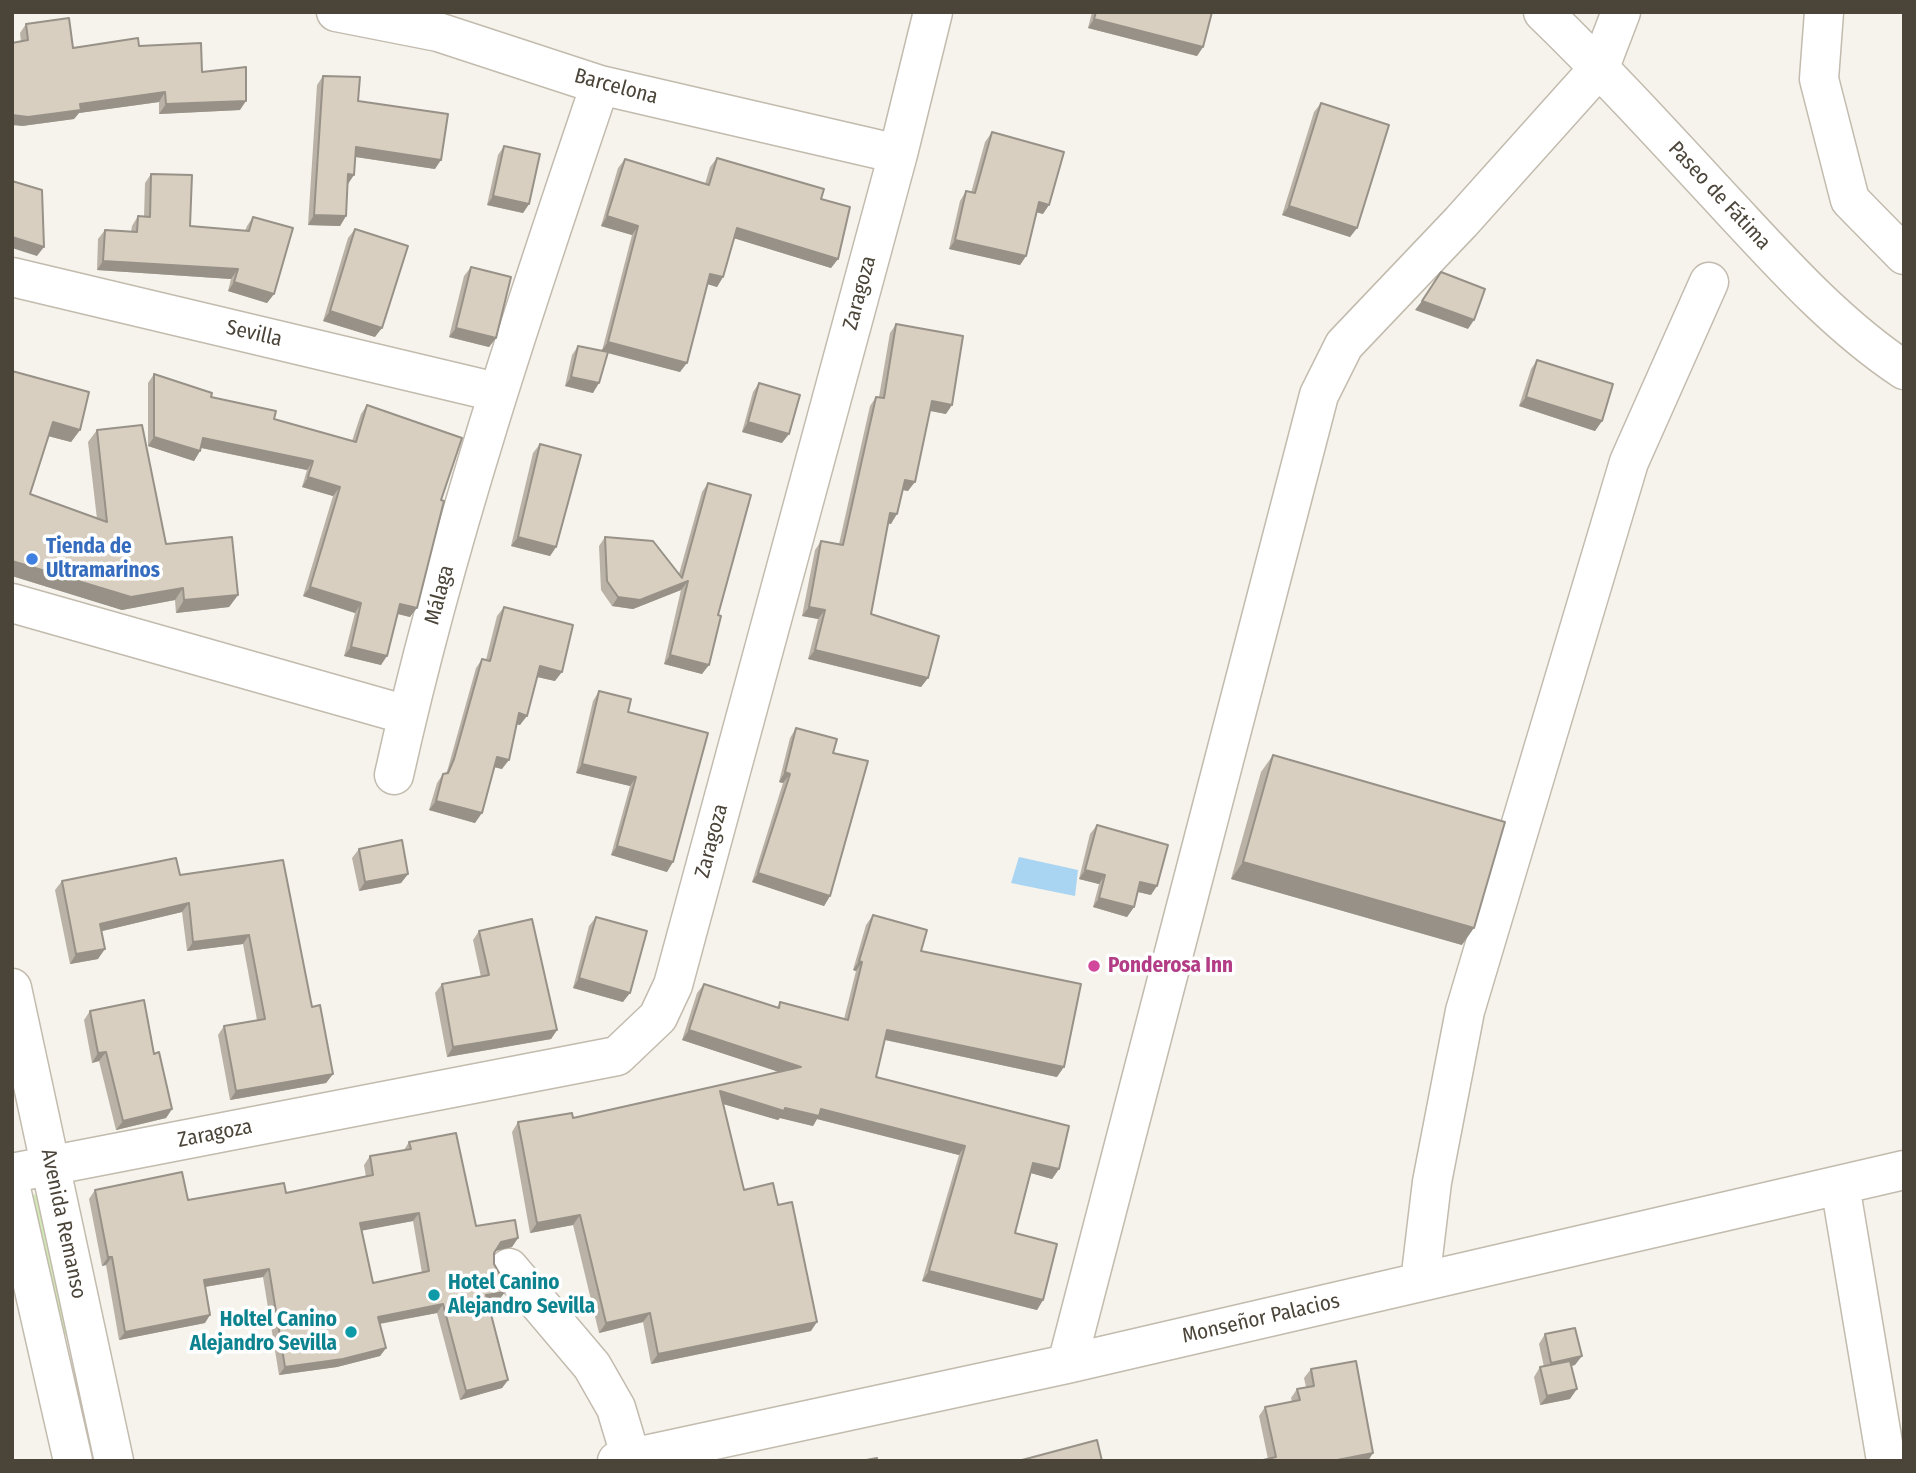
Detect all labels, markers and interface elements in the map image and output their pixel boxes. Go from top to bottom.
street label: Barcelona [572,64,660,110]
street label: Paseo de Fátima [1662,137,1776,255]
street label: Zaragoza [838,253,882,333]
street label: Sevilla [224,315,284,353]
place label: Tienda de Ultramarinos [46,534,160,584]
marker: Tienda de Ultramarinos [24,551,40,567]
street label: Málaga [420,563,460,627]
street label: Zaragoza [690,801,734,881]
place label: Ponderosa Inn [1108,953,1233,979]
marker: Ponderosa Inn [1086,958,1102,974]
street label: Zaragoza [176,1114,254,1154]
street label: Avenida Remanso [35,1147,91,1301]
place label: Hotel Canino Alejandro Sevilla [448,1270,595,1320]
marker: Hotel Canino Alejandro Sevilla [426,1287,442,1303]
street label: Monseñor Palacios [1180,1289,1342,1349]
place label: Holtel Canino Alejandro Sevilla [190,1307,337,1357]
marker: Holtel Canino Alejandro Sevilla [343,1324,359,1340]

